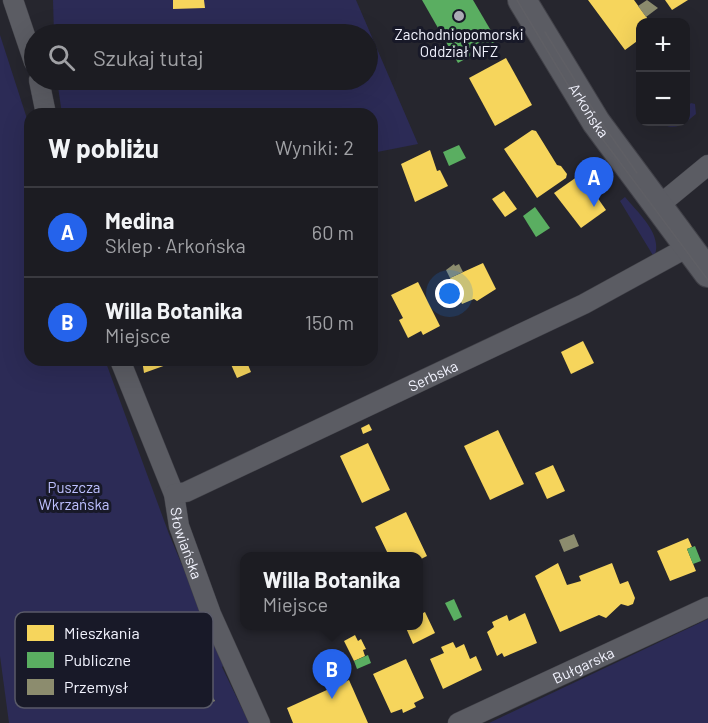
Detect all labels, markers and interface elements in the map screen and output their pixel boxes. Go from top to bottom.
marker: Zachodniopomorski Oddział NFZ [452,9,466,23]
map controls [636,18,690,126]
button: + [636,18,690,72]
search box [24,24,378,90]
place label: Zachodniopomorski Oddział NFZ [395,25,523,60]
icon: search [45,41,78,74]
text: Szukaj tutaj [93,44,204,70]
button: − [636,72,690,126]
street label: Arkońska [566,80,613,141]
text: W pobliżu [48,132,159,163]
text: Wyniki: 2 [275,135,354,159]
pin: A [574,158,614,207]
text: Medina [105,207,174,233]
text: A [61,220,74,244]
text: 60 m [312,220,354,244]
text: Sklep · Arkońska [105,233,246,257]
your location [435,279,464,308]
text: Willa Botanika [105,297,243,323]
text: B [61,310,74,334]
text: 150 m [305,310,354,334]
text: Miejsce [105,323,171,347]
street label: Serbska [405,356,460,395]
park label: Puszcza Wkrzańska [39,478,109,513]
street label: Słowiańska [167,506,206,581]
popup [240,552,423,630]
text: Willa Botanika [263,566,400,592]
text: Miejsce [263,592,328,616]
legend [15,612,213,708]
text: Mieszkania [64,623,140,642]
street label: Bułgarska [550,643,617,687]
text: Publiczne [64,650,131,669]
pin: B [312,650,352,699]
text: Przemysł [64,677,129,696]

